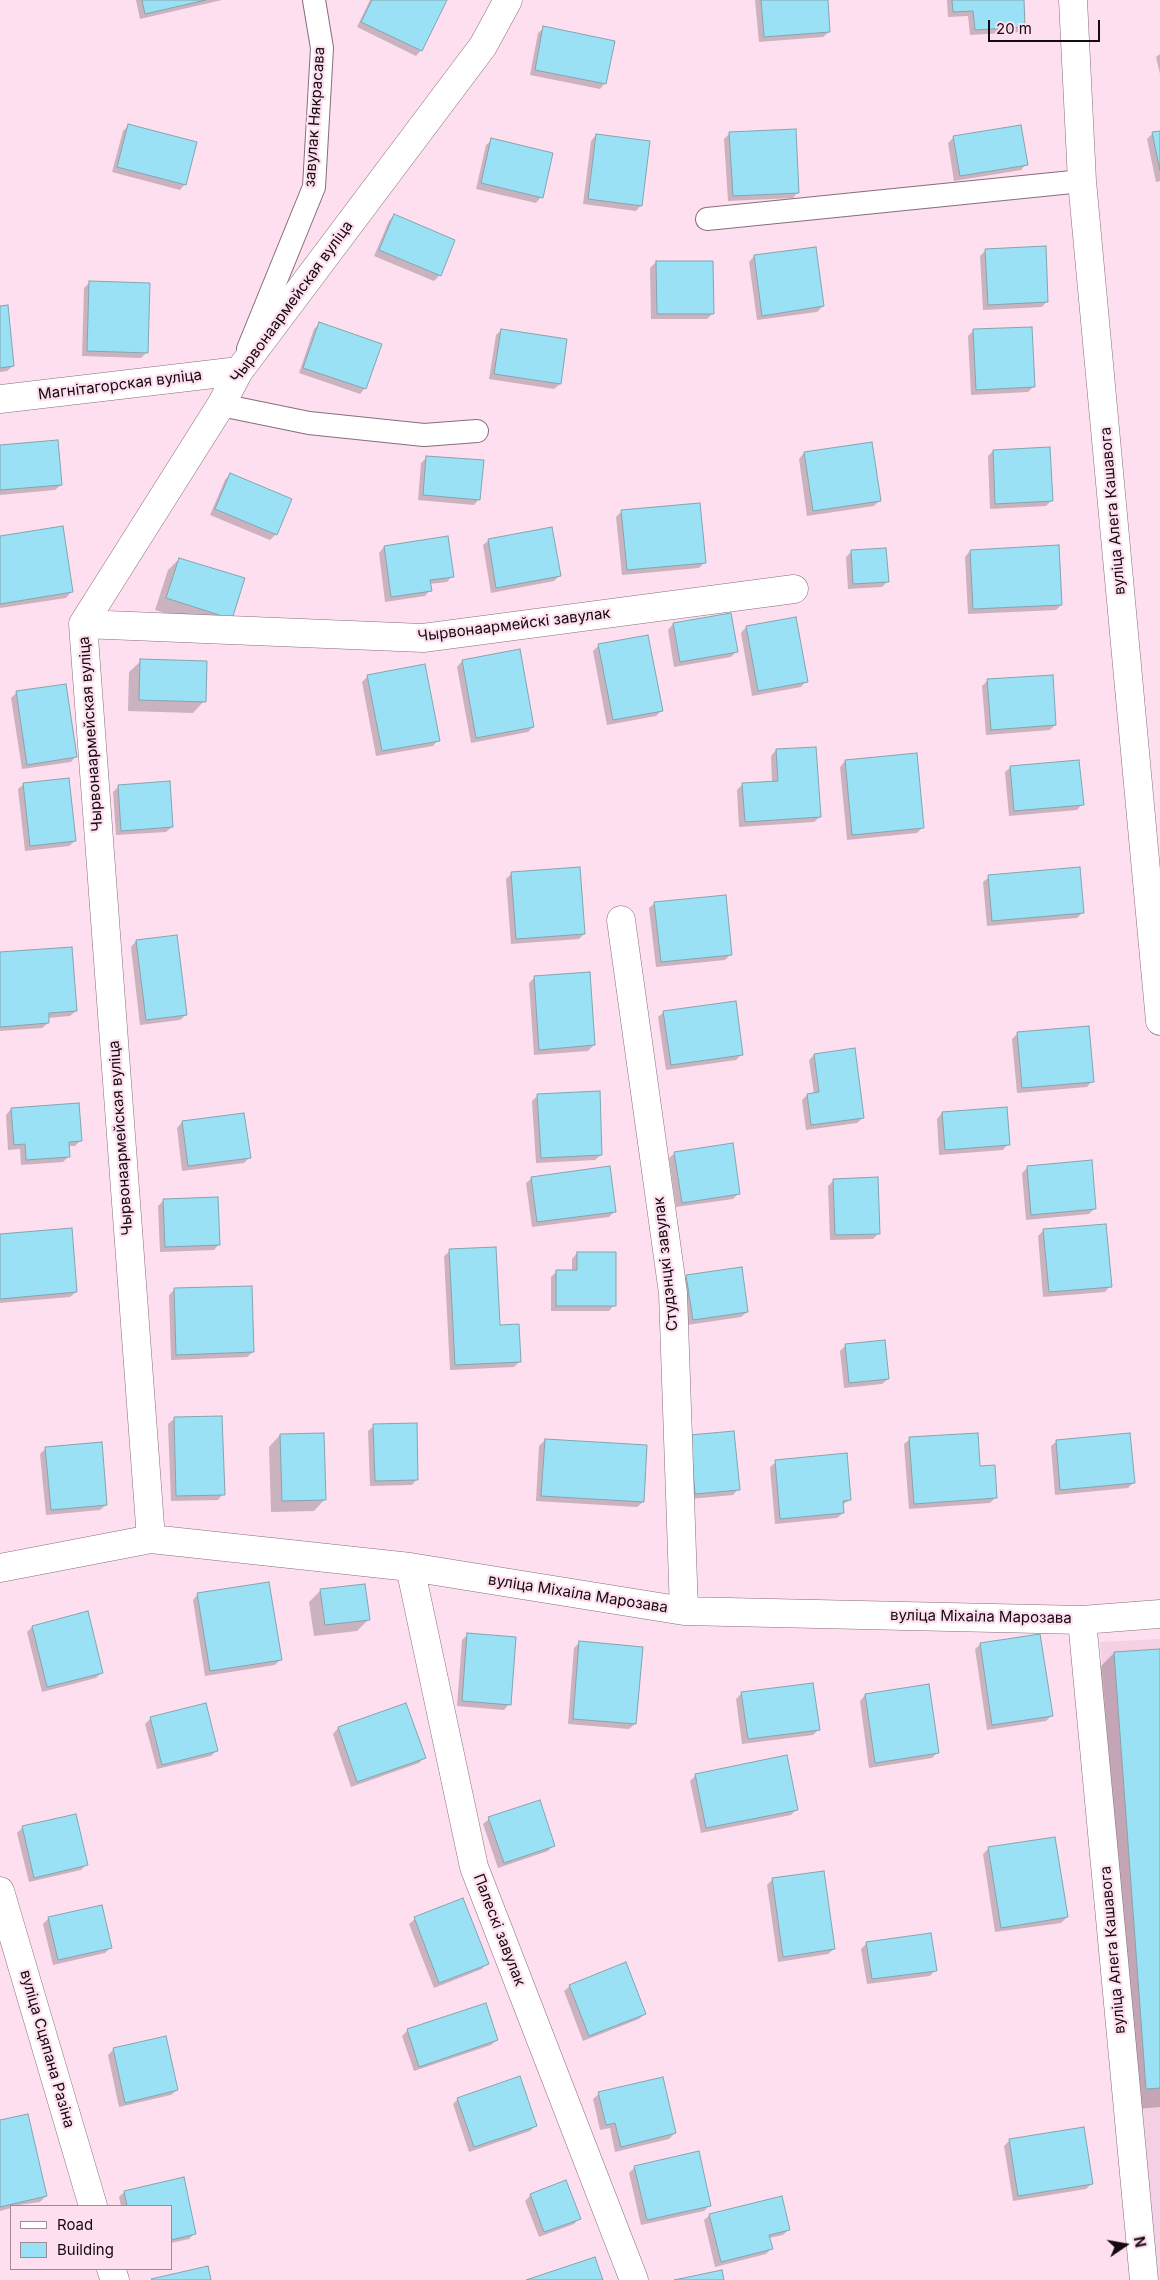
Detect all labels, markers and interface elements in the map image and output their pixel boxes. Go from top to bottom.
scale bar [990,10,1102,42]
text: 20 m [996,19,1032,38]
street label: завулак Някрасава [301,46,329,188]
street label: Чырвонаармейская вуліца [227,218,357,386]
street label: Магнітагорская вуліца [37,366,203,404]
street label: вуліца Алега Кашавога [1097,426,1129,596]
street label: Чырвонаармейскі завулак [417,604,611,646]
street label: Чырвонаармейская вуліца [75,636,107,832]
street label: Чырвонаармейская вуліца [105,1040,137,1236]
street label: Студэнцкі завулак [650,1196,682,1332]
street label: вуліца Міхаіла Марозава [487,1571,669,1617]
street label: вуліца Міхаіла Марозава [890,1606,1072,1628]
street label: вуліца Алега Кашавога [1097,1865,1129,2035]
street label: Палескі завулак [469,1871,529,1989]
street label: вуліца Сцяпана Разіна [16,1968,78,2130]
legend [10,2205,172,2270]
text: Road [57,2215,93,2234]
north arrow [1100,2220,1150,2270]
text: N [1131,2235,1150,2249]
text: Building [57,2240,114,2259]

